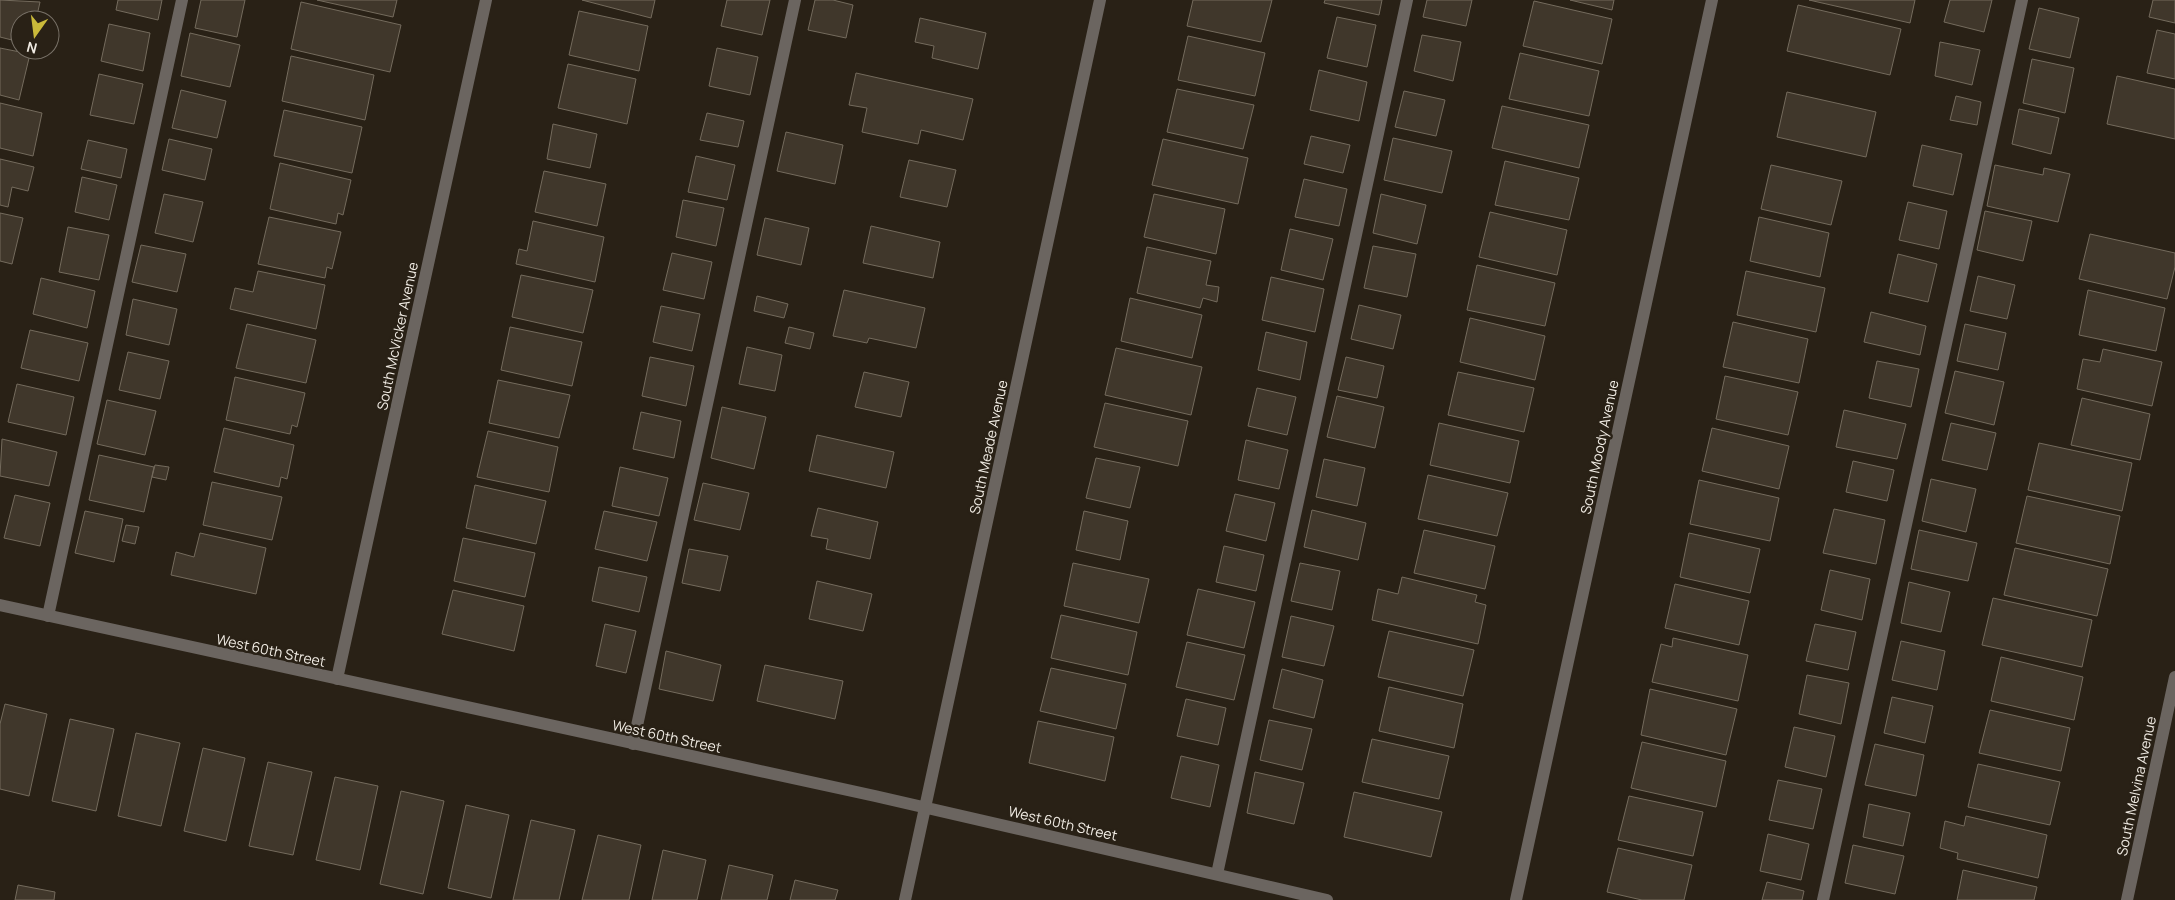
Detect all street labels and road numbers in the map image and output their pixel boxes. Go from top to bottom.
street label: South McVicker Avenue [372,260,422,412]
street label: South Meade Avenue [964,378,1012,516]
street label: South Moody Avenue [1575,378,1623,516]
street label: West 60th Street [215,629,328,671]
street label: South Melvina Avenue [2112,714,2160,858]
street label: West 60th Street [611,715,724,757]
street label: West 60th Street [1007,801,1120,845]

